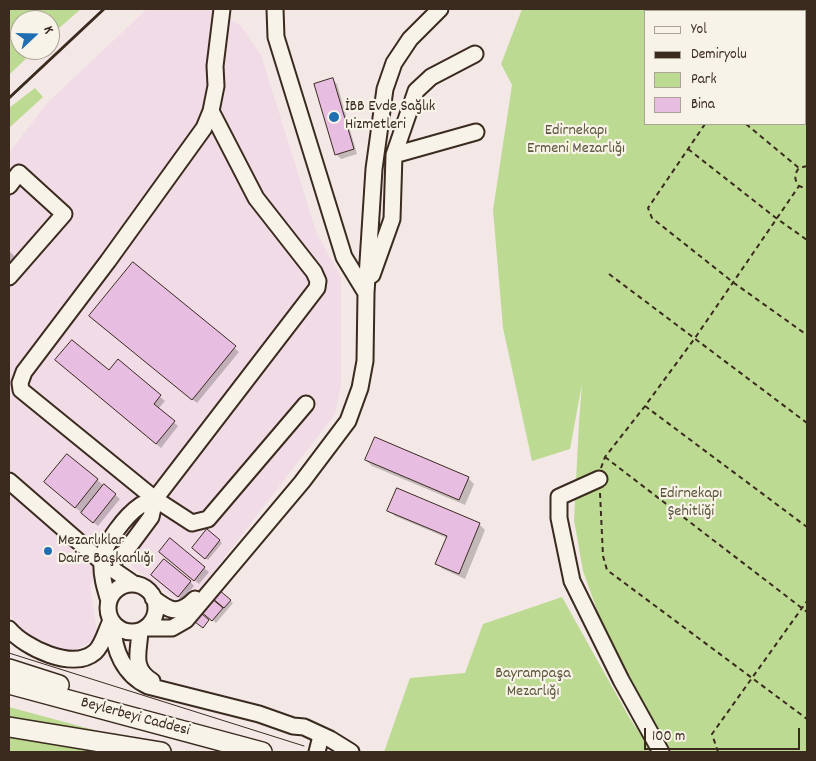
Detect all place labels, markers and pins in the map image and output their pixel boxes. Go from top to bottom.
place label: İBB Evde Sağlık Hizmetleri [345,98,435,136]
marker: İBB Evde Sağlık Hizmetleri [327,110,341,124]
place label: Mezarlıklar Daire Başkanlığı [58,532,153,570]
marker: Mezarlıklar Daire Başkanlığı [42,545,54,557]

